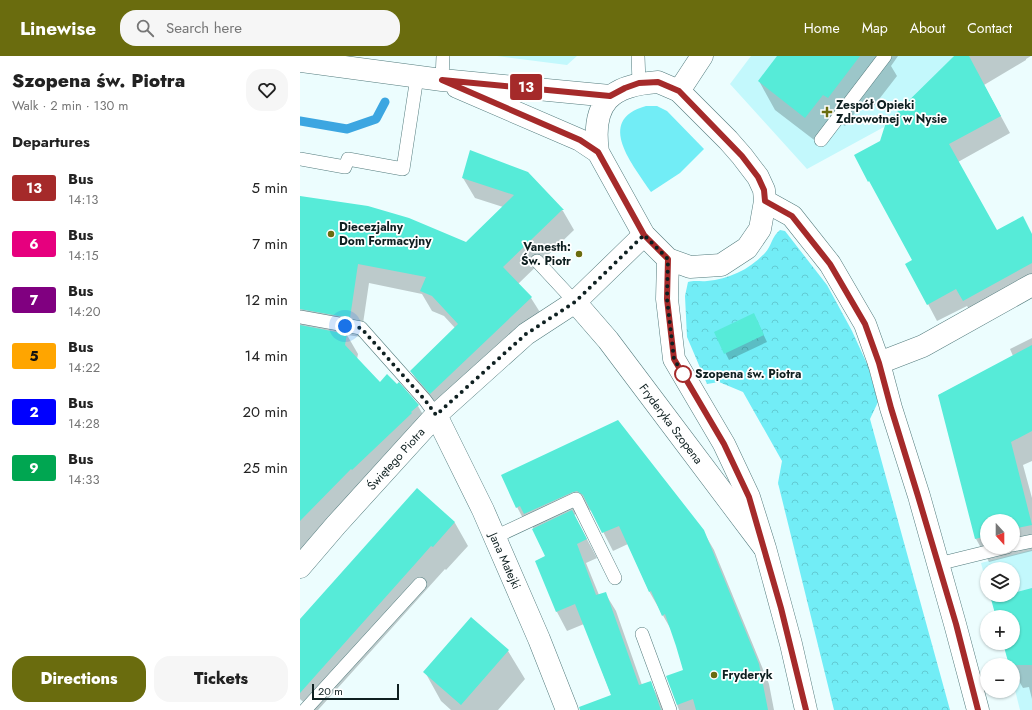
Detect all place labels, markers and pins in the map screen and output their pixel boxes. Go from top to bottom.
place label: Zespół Opieki Zdrowotnej w Nysie [836,96,947,128]
marker: Zespół Opieki Zdrowotnej w Nysie [821,106,833,118]
place label: Diecezjalny Dom Formacyjny [339,218,432,250]
marker: Diecezjalny Dom Formacyjny [326,229,336,239]
place label: Vanesth: Św. Piotr [521,238,571,270]
marker: Vanesth: Św. Piotr [574,249,584,259]
marker: Szopena św. Piotra [674,365,692,383]
place label: Szopena św. Piotra [695,365,801,383]
place label: Fryderyk [722,666,773,684]
marker: Fryderyk [709,670,719,680]

